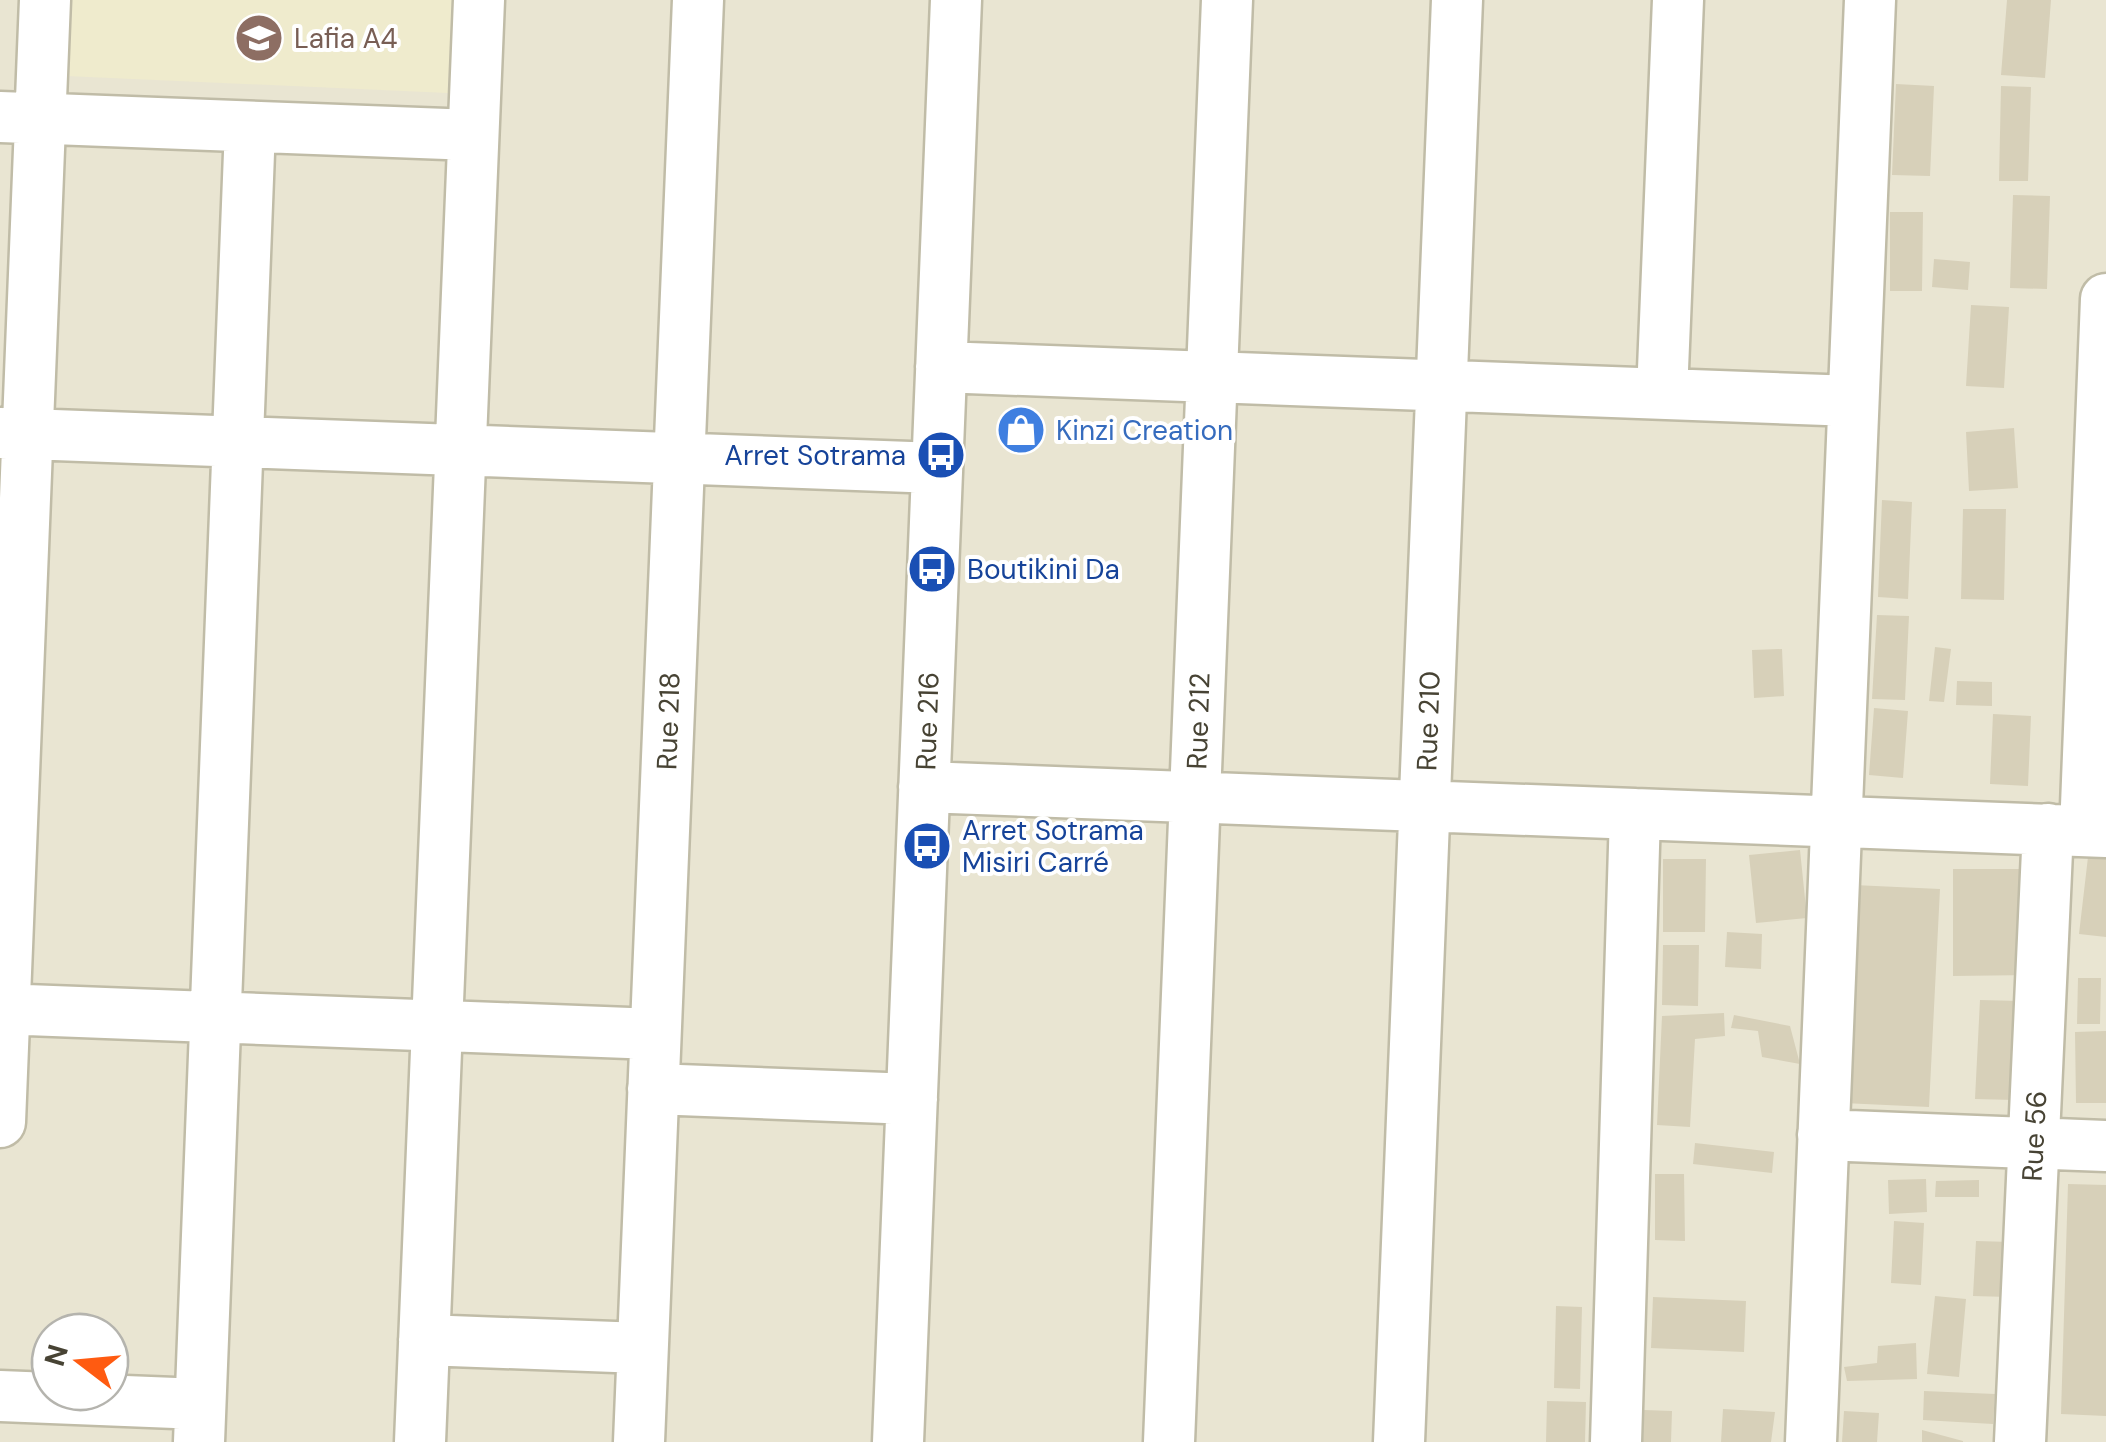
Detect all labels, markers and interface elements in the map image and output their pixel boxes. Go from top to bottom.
school or university icon: Lafia A4 [233,12,285,64]
place label: Lafia A4 [294,20,398,57]
shop icon: Kinzi Creation [995,404,1047,456]
place label: Kinzi Creation [1056,412,1233,449]
bus stop icon: Arret Sotrama [915,429,967,481]
place label: Arret Sotrama [724,437,906,474]
bus stop icon: Boutikini Da [906,543,958,595]
place label: Boutikini Da [967,551,1120,588]
street label: Rue 210 [1408,670,1449,772]
street label: Rue 218 [648,671,689,771]
street label: Rue 216 [907,671,948,771]
street label: Rue 212 [1178,672,1219,770]
place label: Arret Sotrama Misiri Carré [962,812,1144,881]
bus stop icon: Arret Sotrama Misiri Carré [901,820,953,872]
street label: Rue 56 [2014,1090,2055,1182]
north arrow [30,1312,130,1412]
text: N [36,1340,77,1370]

